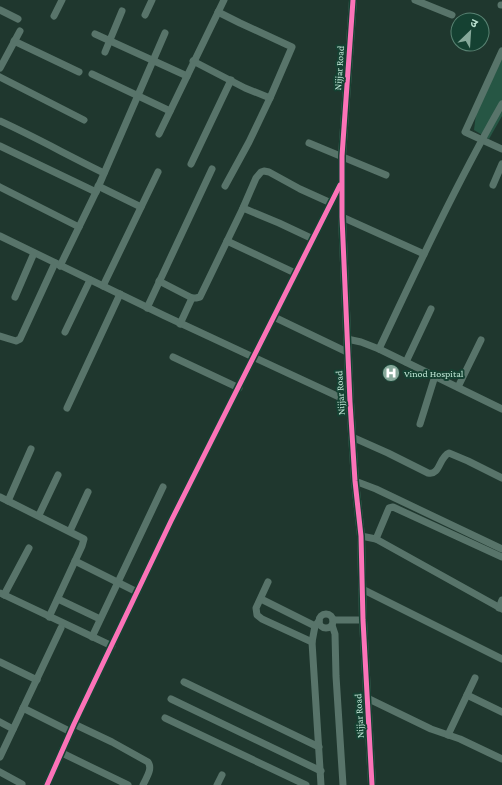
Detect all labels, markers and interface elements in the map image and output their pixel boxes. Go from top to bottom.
north arrow [450,12,490,52]
text: उ [469,16,480,30]
street label: Nijjar Road [332,45,347,91]
hospital icon: Vinod Hospital [381,363,401,383]
place label: Vinod Hospital [404,368,464,379]
street label: Nijjar Road [333,370,348,415]
street label: Nijjar Road [352,693,367,738]

